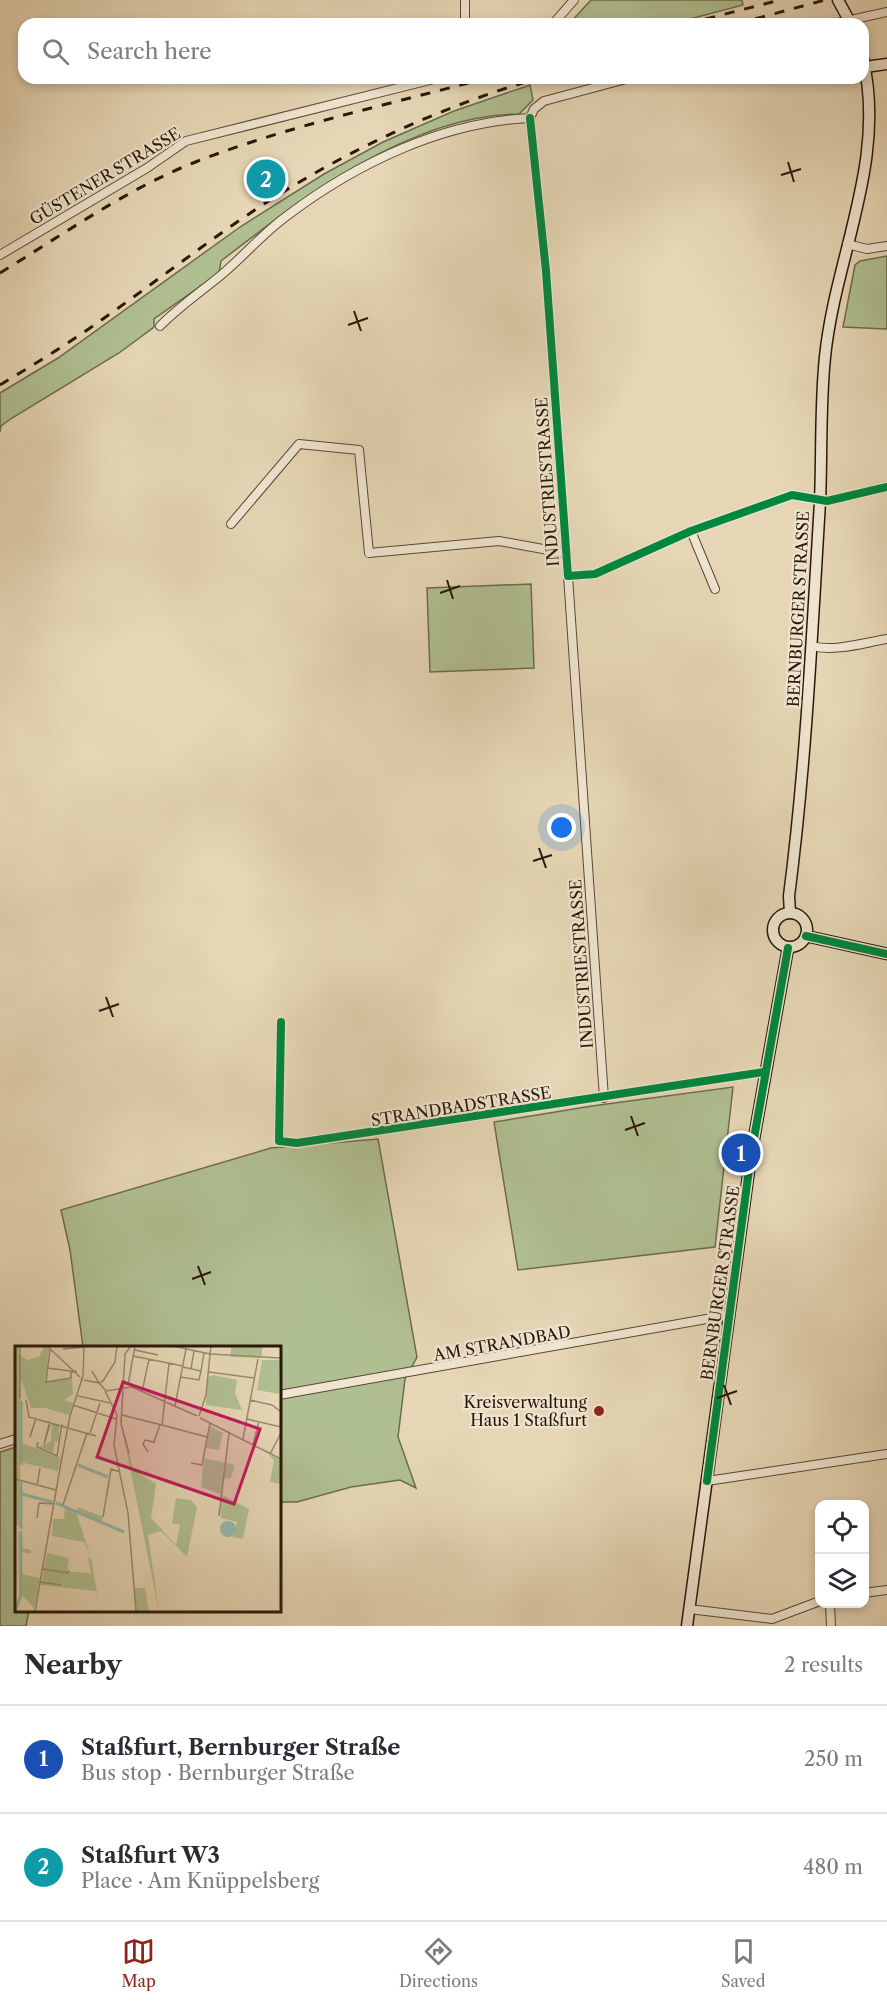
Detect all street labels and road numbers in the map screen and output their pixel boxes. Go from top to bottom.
street label: GÜSTENER STRASSE [26,123,184,229]
street label: INDUSTRIESTRASSE [531,397,563,567]
street label: BERNBURGER STRASSE [783,510,813,708]
street label: INDUSTRIESTRASSE [565,879,597,1049]
street label: STRANDBADSTRASSE [370,1082,552,1130]
street label: BERNBURGER STRASSE [696,1184,744,1382]
street label: AM STRANDBAD [431,1321,572,1365]

